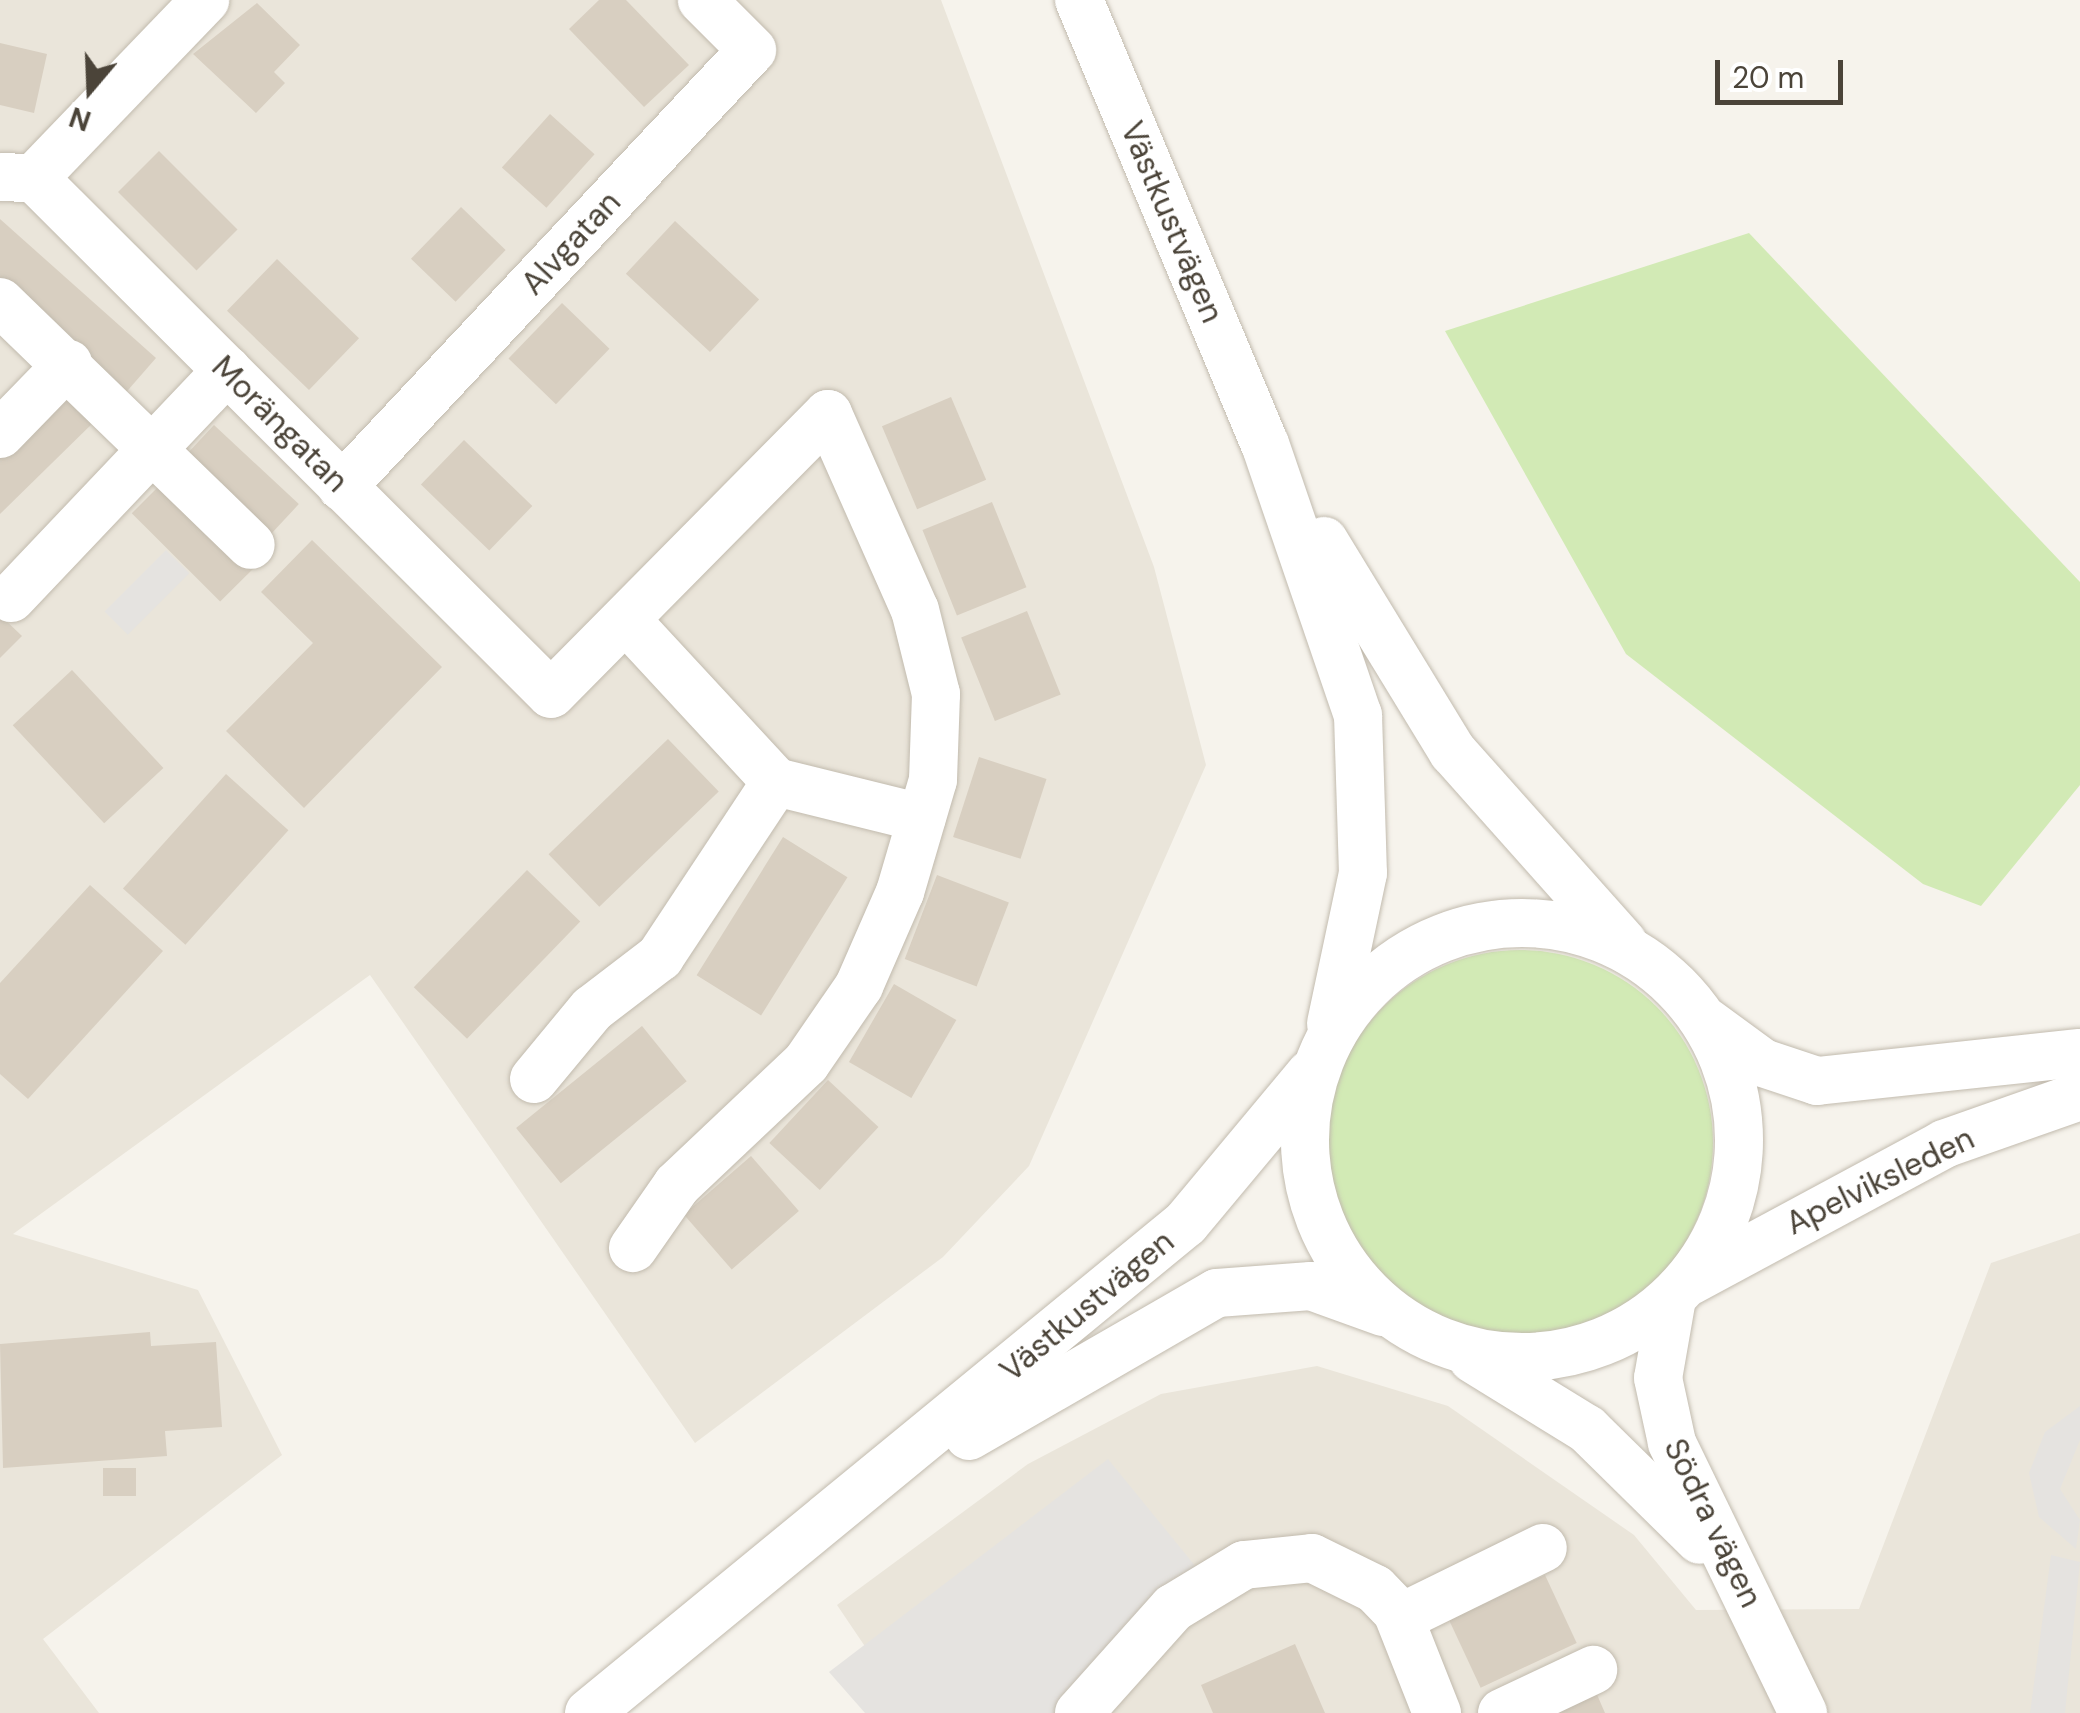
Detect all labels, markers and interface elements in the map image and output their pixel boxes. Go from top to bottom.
north arrow [40,40,140,140]
scale bar [1720,40,1848,102]
text: 20 m [1732,58,1804,97]
text: N [64,98,96,140]
street label: Västkustvägen [1112,116,1232,328]
street label: Alvgatan [513,183,629,303]
street label: Morängatan [204,348,356,500]
street label: Apelviksleden [1780,1119,1980,1243]
street label: Västkustvägen [992,1222,1182,1390]
street label: Södra vägen [1656,1433,1770,1613]

